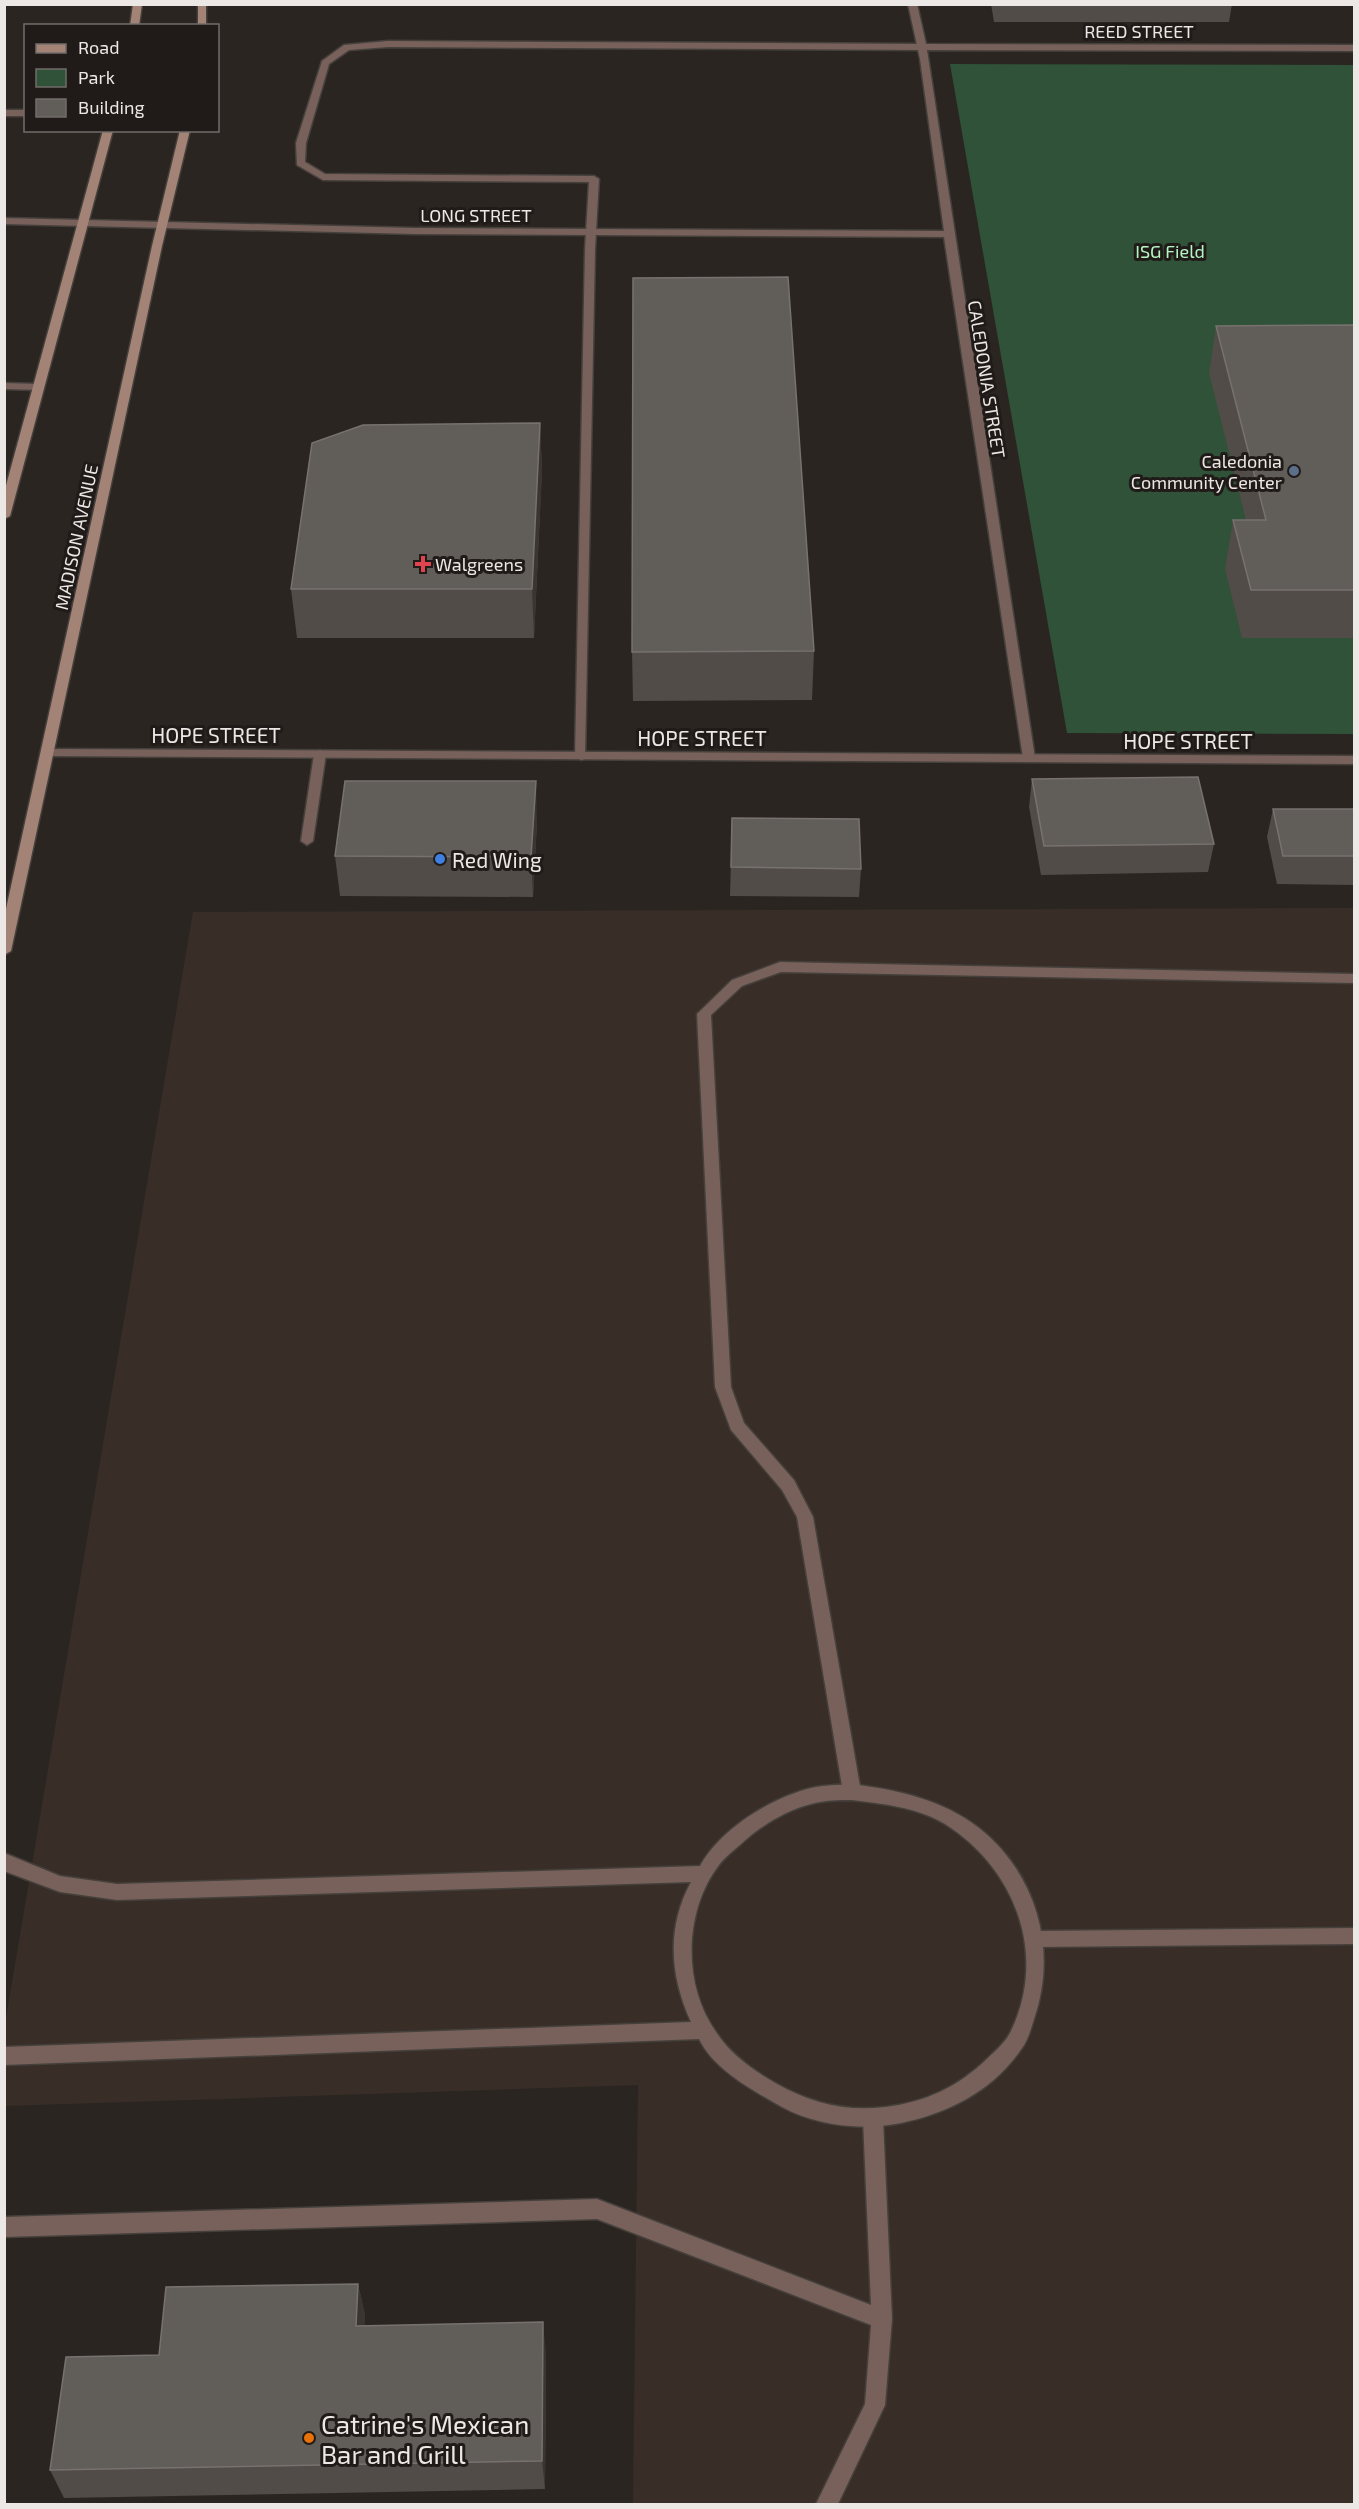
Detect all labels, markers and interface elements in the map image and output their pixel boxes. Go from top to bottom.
street label: REED STREET [1084,20,1194,42]
legend [24,24,219,132]
text: Road [78,36,119,58]
text: Park [78,66,115,88]
text: Building [78,96,145,118]
street label: LONG STREET [420,204,532,226]
park label: ISG Field [1135,240,1205,262]
street label: CALEDONIA STREET [964,299,1010,460]
place label: Caledonia Community Center [1131,450,1282,493]
street label: MADISON AVENUE [50,462,102,612]
marker: Caledonia Community Center [1287,464,1301,478]
place label: Walgreens [435,553,523,575]
marker: Walgreens [416,557,430,571]
street label: HOPE STREET [151,722,281,747]
street label: HOPE STREET [637,725,767,750]
street label: HOPE STREET [1123,728,1253,753]
place label: Red Wing [452,847,542,872]
marker: Red Wing [433,852,447,866]
place label: Catrine's Mexican Bar and Grill [321,2408,529,2469]
marker: Catrine's Mexican Bar and Grill [302,2431,316,2445]

